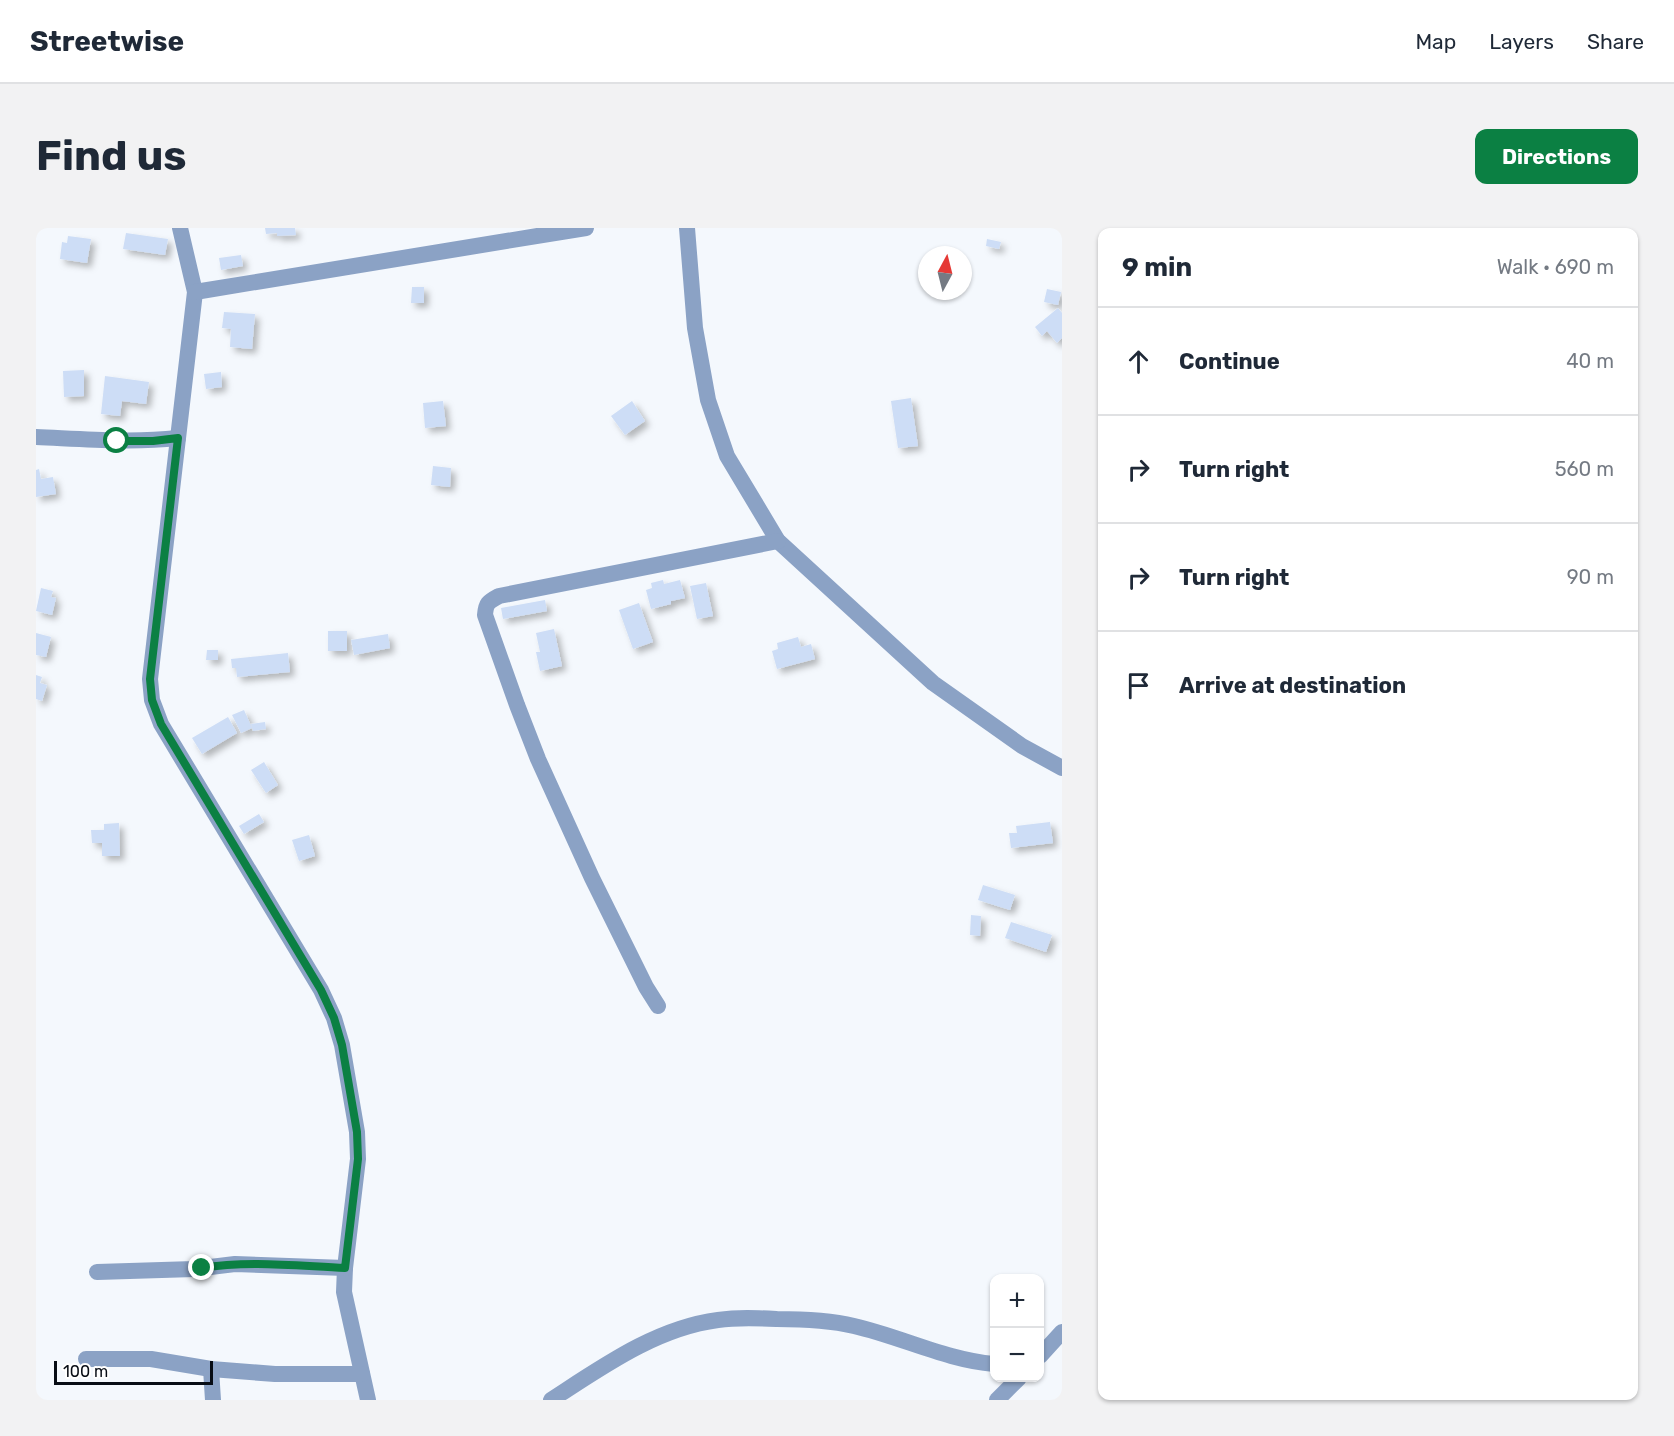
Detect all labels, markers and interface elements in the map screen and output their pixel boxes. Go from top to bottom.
text: Streetwise [30,25,184,58]
text: Map [1415,29,1456,54]
text: Layers [1489,29,1554,54]
text: Share [1587,29,1644,54]
button: Directions [1475,129,1638,184]
text: Find us [36,131,187,181]
north arrow [918,246,972,300]
text: 9 min [1122,252,1192,283]
text: Walk · 690 m [1497,255,1614,279]
icon: ahead [1122,345,1155,378]
text: Continue [1179,348,1280,375]
text: 40 m [1566,349,1614,373]
route start [103,427,129,453]
icon: right [1122,453,1155,486]
text: Turn right [1179,456,1289,483]
text: 560 m [1555,457,1614,481]
icon: right [1122,561,1155,594]
text: Turn right [1179,564,1289,591]
text: 90 m [1567,565,1614,589]
icon: arrive [1122,669,1155,702]
text: Arrive at destination [1179,672,1406,699]
route end [188,1254,214,1280]
map controls [990,1274,1044,1382]
button: + [990,1274,1044,1328]
button: − [990,1328,1044,1382]
scale bar [54,1358,213,1386]
text: 100 m [63,1362,108,1381]

